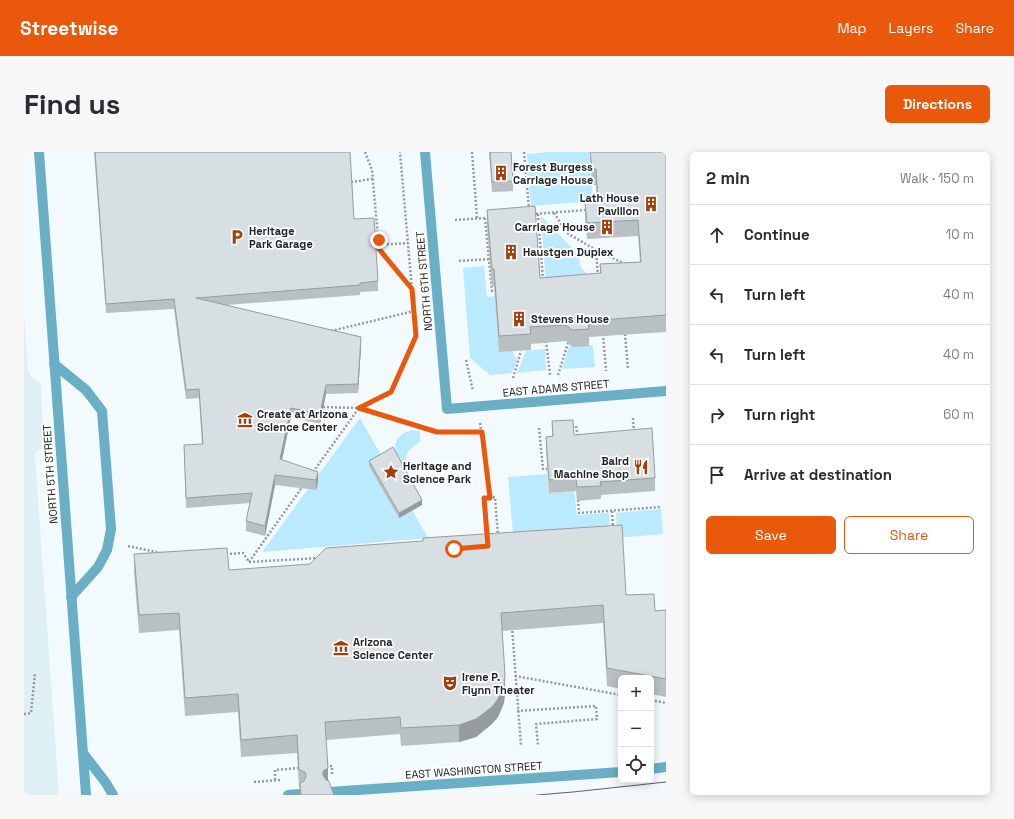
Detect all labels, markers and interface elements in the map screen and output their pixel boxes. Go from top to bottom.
text: Streetwise [20,16,119,41]
text: Map [837,19,867,37]
text: Layers [889,19,933,37]
text: Share [955,19,994,37]
button: Directions [885,85,990,123]
text: Find us [24,86,121,122]
place label: Forest Burgess Carriage House [513,160,593,187]
building icon: Forest Burgess Carriage House [492,164,510,182]
text: 2 min [706,167,750,189]
text: Walk · 150 m [900,170,974,187]
place label: Lath House Pavilion [580,191,639,218]
building icon: Lath House Pavilion [642,195,660,213]
building icon: Carriage House [598,218,616,236]
place label: Carriage House [515,220,595,234]
place label: Heritage Park Garage [249,224,313,251]
icon: ahead [706,224,728,246]
text: Continue [744,225,810,244]
text: 10 m [946,226,974,243]
parking icon: Heritage Park Garage [228,228,246,246]
street label: NORTH 6TH STREET [413,230,435,331]
route end [370,231,388,249]
building icon: Haustgen Duplex [502,243,520,261]
place label: Haustgen Duplex [523,245,614,259]
icon: left [706,284,728,306]
text: Turn left [744,285,806,304]
text: 40 m [943,286,974,303]
building icon: Stevens House [510,310,528,328]
place label: Stevens House [531,312,609,326]
icon: left [706,344,728,366]
text: Turn left [744,345,806,364]
text: 40 m [943,346,974,363]
street label: EAST ADAMS STREET [502,376,611,400]
icon: right [706,404,728,426]
text: Turn right [744,405,815,424]
text: 60 m [943,406,974,423]
place label: Create at Arizona Science Center [257,407,349,434]
museum icon: Create at Arizona Science Center [236,411,254,429]
street label: NORTH 5TH STREET [40,423,60,524]
place label: Baird Machine Shop [554,454,629,481]
restaurant icon: Baird Machine Shop [632,458,650,476]
place label: Heritage and Science Park [403,459,472,486]
place icon: Heritage and Science Park [382,463,400,481]
icon: arrive [706,464,728,486]
text: Arrive at destination [744,465,892,484]
button: Save [706,516,836,554]
button: Share [844,516,974,554]
route start [445,540,463,558]
place label: Arizona Science Center [353,635,434,662]
museum icon: Arizona Science Center [332,639,350,657]
place label: Irene P. Flynn Theater [462,670,535,697]
theatre icon: Irene P. Flynn Theater [441,674,459,692]
map controls [618,675,654,783]
button: + [618,675,654,711]
button: − [618,711,654,747]
button: locate [618,747,654,783]
street label: EAST WASHINGTON STREET [405,758,544,782]

